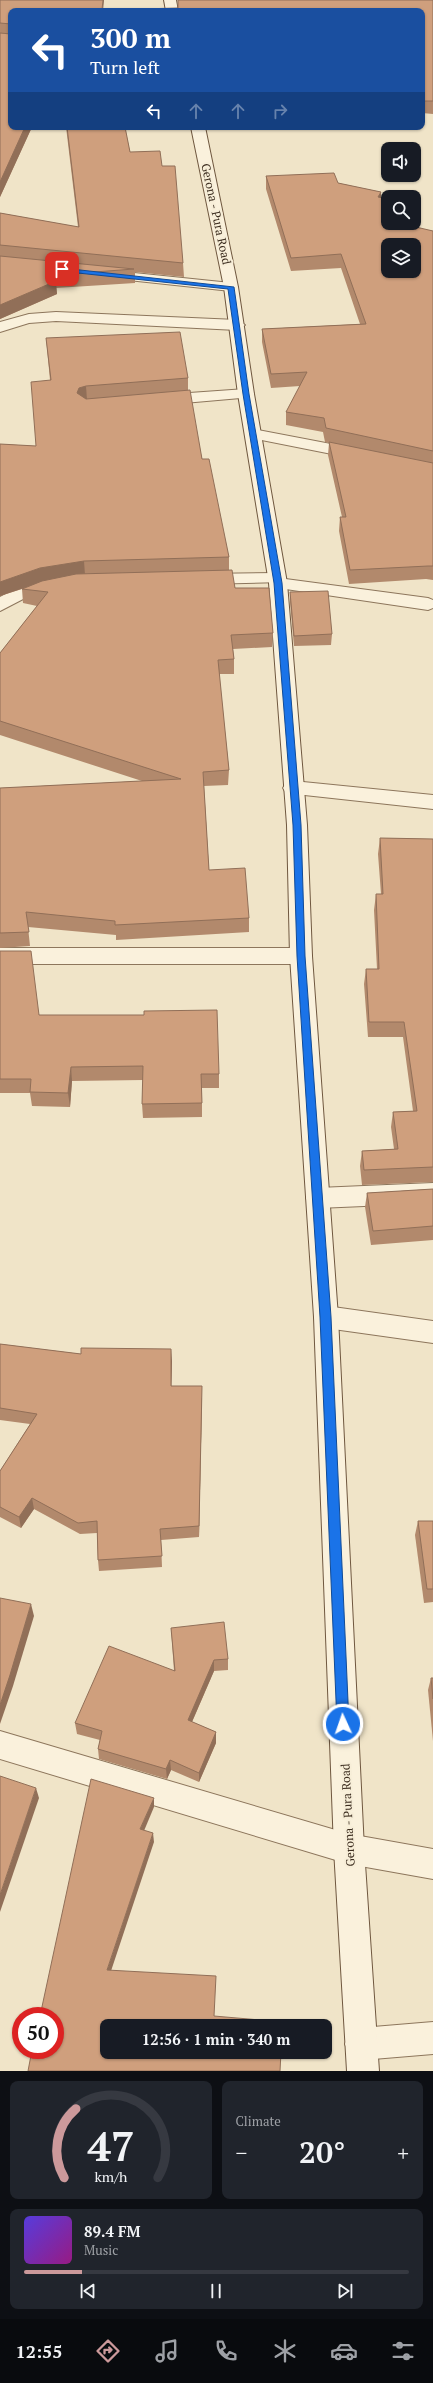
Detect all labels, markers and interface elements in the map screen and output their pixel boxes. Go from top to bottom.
text: 300 m [90,19,171,56]
icon: left [24,24,76,76]
text: Turn left [90,55,160,79]
icon: left [143,100,165,122]
icon: ahead [185,100,207,122]
icon: ahead [227,100,249,122]
icon: right [269,100,291,122]
map controls [381,142,421,278]
button: sound [381,142,421,182]
street label: Gerona - Pura Road [198,162,235,266]
button: search [381,190,421,230]
button: layers [381,238,421,278]
pin [45,252,79,286]
icon: arrive [51,258,73,280]
position arrow [322,1703,364,1745]
street label: Gerona - Pura Road [337,1763,358,1867]
speed limit sign: 50 [12,2007,64,2059]
text: 12:56 · 1 min · 340 m [142,2029,290,2049]
text: Climate [236,2112,281,2130]
text: 47 [87,2118,134,2173]
text: 20° [299,2132,345,2172]
text: − [236,2138,247,2167]
text: + [397,2138,409,2167]
text: km/h [94,2167,128,2186]
text: 89.4 FM [84,2221,141,2241]
text: Music [84,2241,118,2259]
icon: previous [77,2280,99,2302]
icon: pause [205,2280,227,2302]
icon: next [334,2280,356,2302]
icon: directions [94,2337,122,2365]
icon: music [153,2337,181,2365]
icon: phone [212,2337,240,2365]
icon: climate [271,2337,299,2365]
icon: car [330,2337,358,2365]
icon: filters [389,2337,417,2365]
text: 12:55 [16,2339,62,2363]

